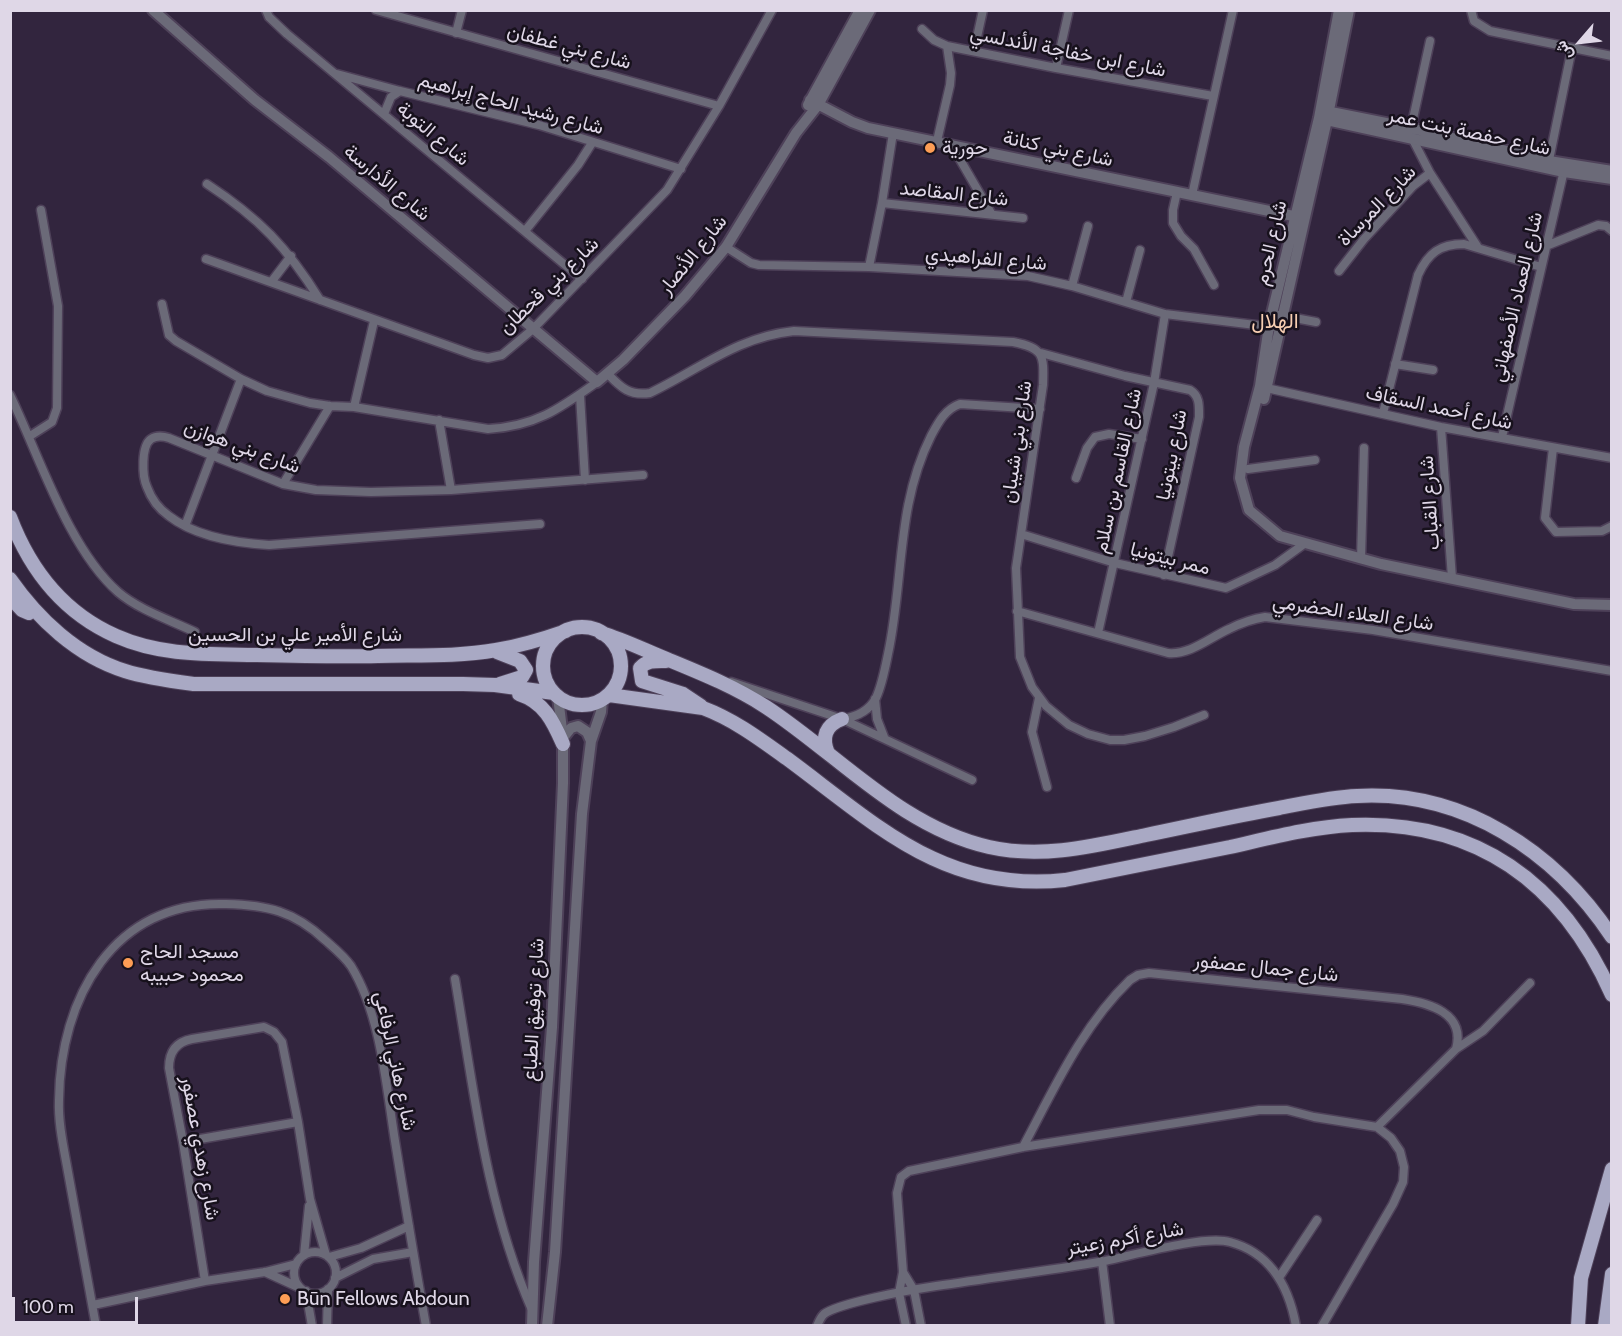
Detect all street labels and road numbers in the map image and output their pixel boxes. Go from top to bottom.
street label: شارع بني غطفان [504,19,634,75]
street label: شارع ابن خفاجة الأندلسي [968,21,1168,83]
street label: شارع رشيد الحاج إبراهيم [416,68,606,140]
street label: شارع التوبة [392,97,474,171]
street label: شارع حفصة بنت عمر [1386,103,1552,161]
street label: شارع بني كنانة [1001,126,1115,172]
street label: شارع الأدارسة [339,140,435,226]
street label: شارع المرساة [1333,161,1421,251]
street label: شارع المقاصد [898,176,1010,212]
street label: شارع الحرم [1250,198,1292,288]
street label: شارع الأنصار [654,210,732,300]
street label: شارع العماد الأصفهاني [1486,210,1548,384]
street label: شارع بني قحطان [494,232,604,340]
street label: شارع الفراهيدي [924,242,1048,276]
street label: شارع بني شيبان [997,379,1037,505]
street label: شارع أحمد السقاف [1364,381,1514,435]
street label: شارع القاسم بن سلام [1089,386,1147,556]
street label: شارع بيتونيا [1151,407,1193,503]
street label: شارع بني هوازن [181,415,303,479]
street label: شارع القباب [1415,455,1445,551]
street label: ممر بيتونيا [1127,537,1213,581]
street label: شارع العلاء الحضرمي [1271,590,1435,636]
street label: شارع الأمير علي بن الحسين [188,623,402,647]
street label: شارع توفيق الطباع [518,938,550,1082]
street label: شارع جمال عصفور [1192,948,1340,988]
street label: شارع هاني الرفاعي [369,989,421,1133]
street label: شارع زهدي عصفور [175,1074,225,1222]
street label: شارع أكرم زعيتر [1064,1217,1186,1261]

